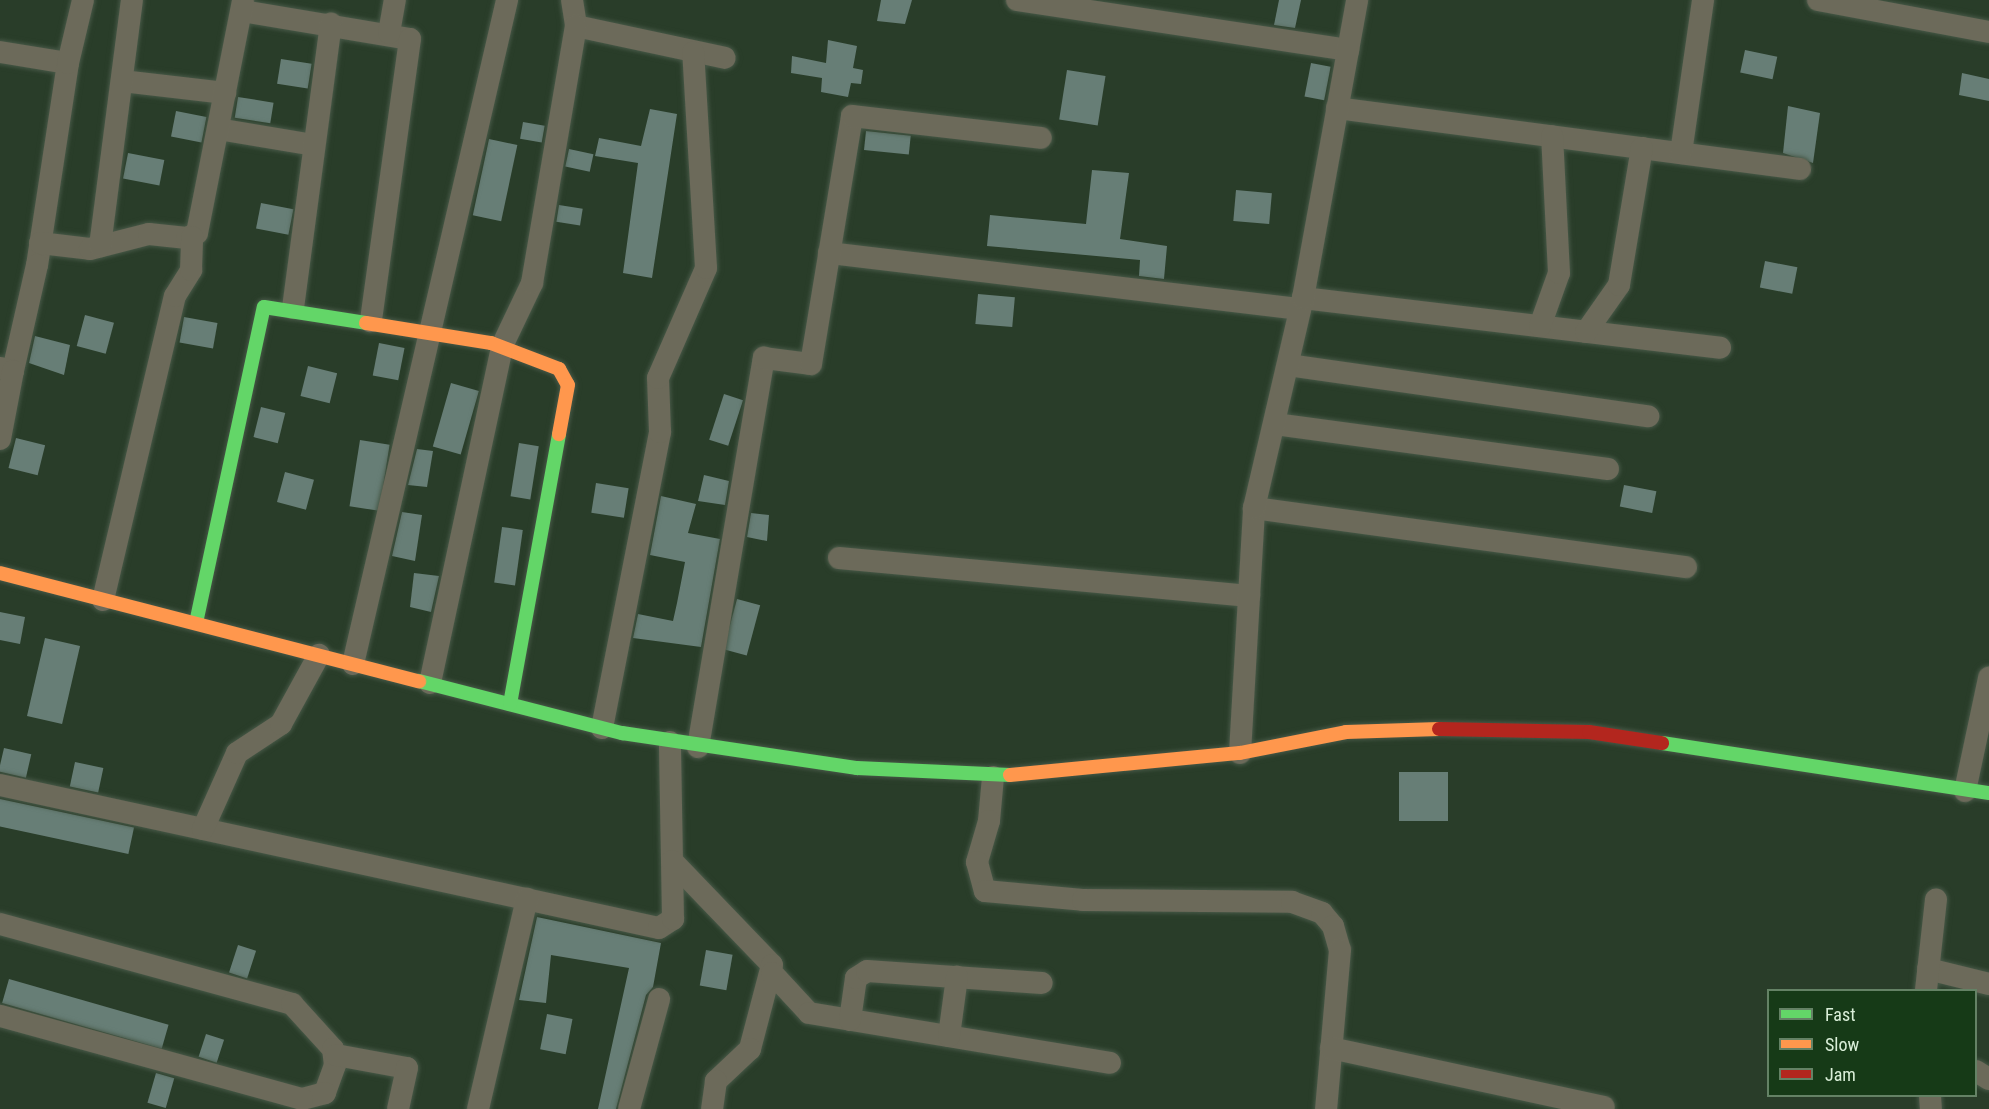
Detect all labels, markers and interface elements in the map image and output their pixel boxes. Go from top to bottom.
legend [1767,989,1977,1097]
text: Fast [1825,1004,1856,1025]
text: Slow [1825,1034,1859,1055]
text: Jam [1825,1064,1856,1085]

